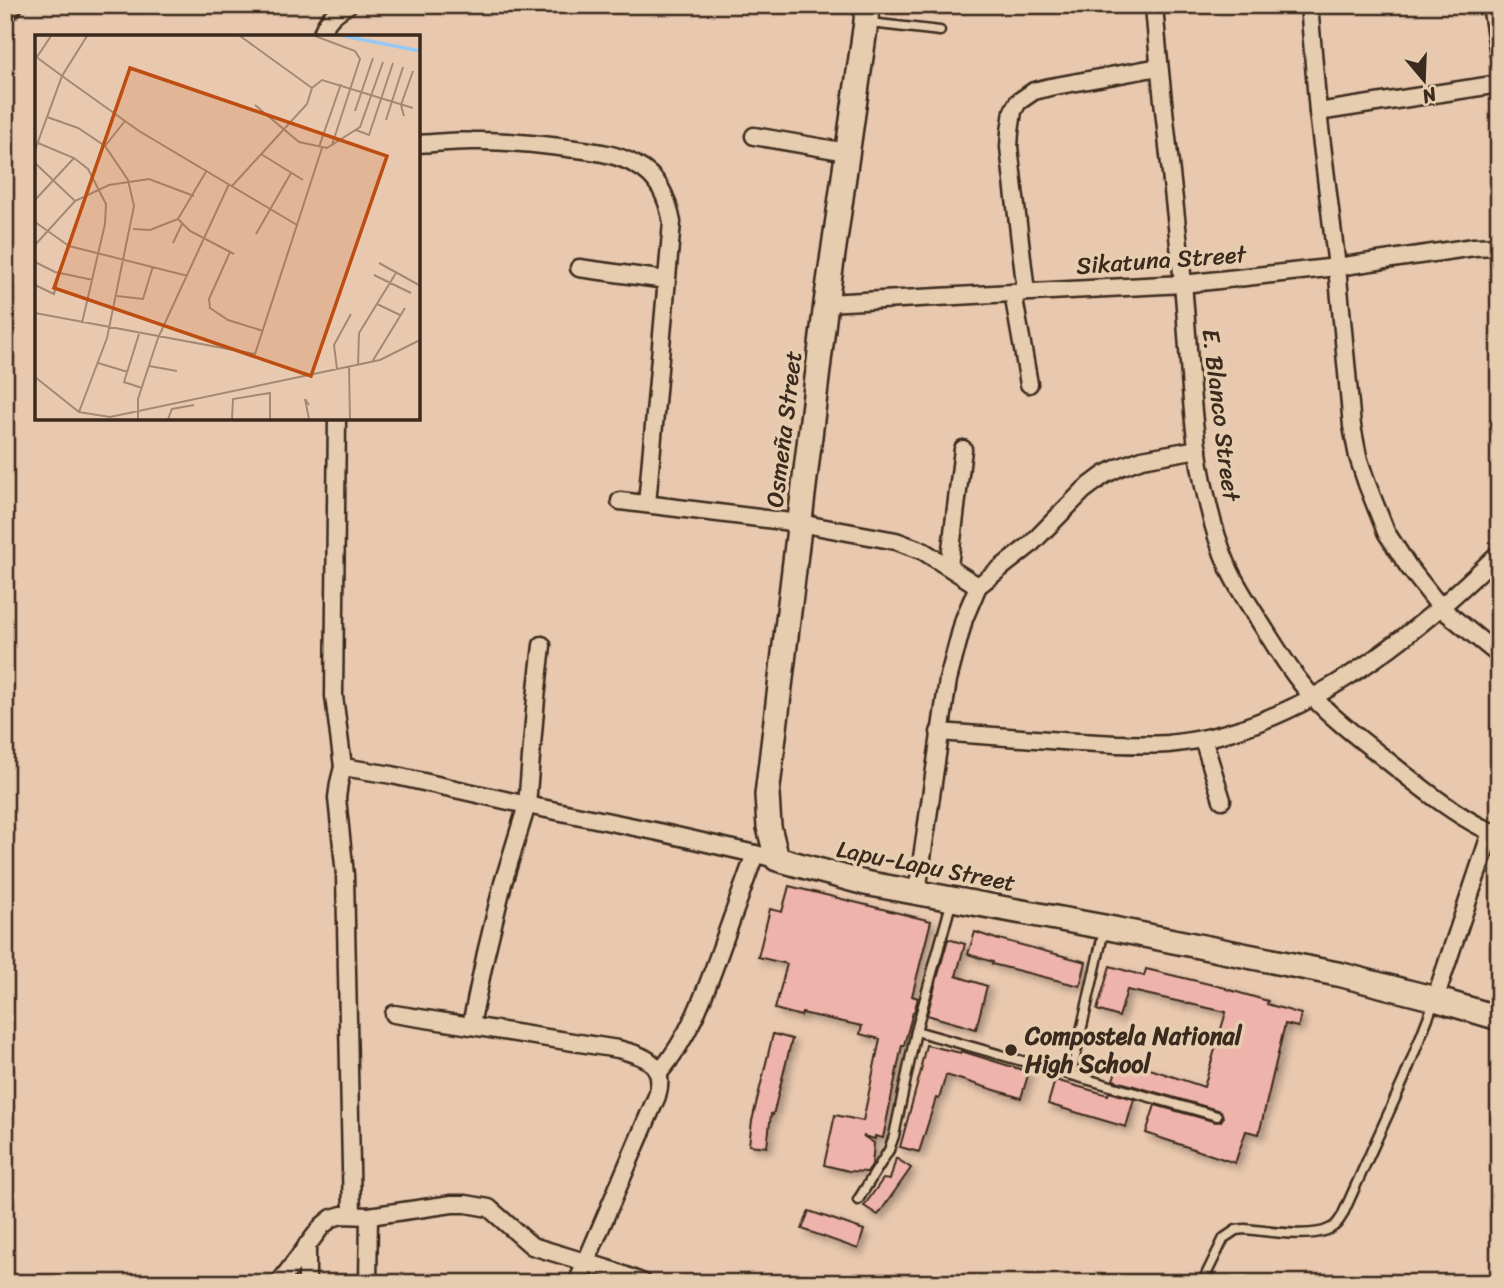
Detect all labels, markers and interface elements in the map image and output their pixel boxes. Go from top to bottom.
inset map [35,35,420,420]
north arrow [1388,46,1458,116]
text: N [1417,78,1442,114]
street label: Sikatuna Street [1075,233,1249,287]
street label: E. Blanco Street [1190,327,1253,505]
street label: Osmeña Street [754,348,814,510]
street label: Lapu-Lapu Street [833,828,1019,904]
place label: Compostela National High School [1024,1015,1243,1085]
marker: Compostela National High School [1003,1042,1019,1058]

